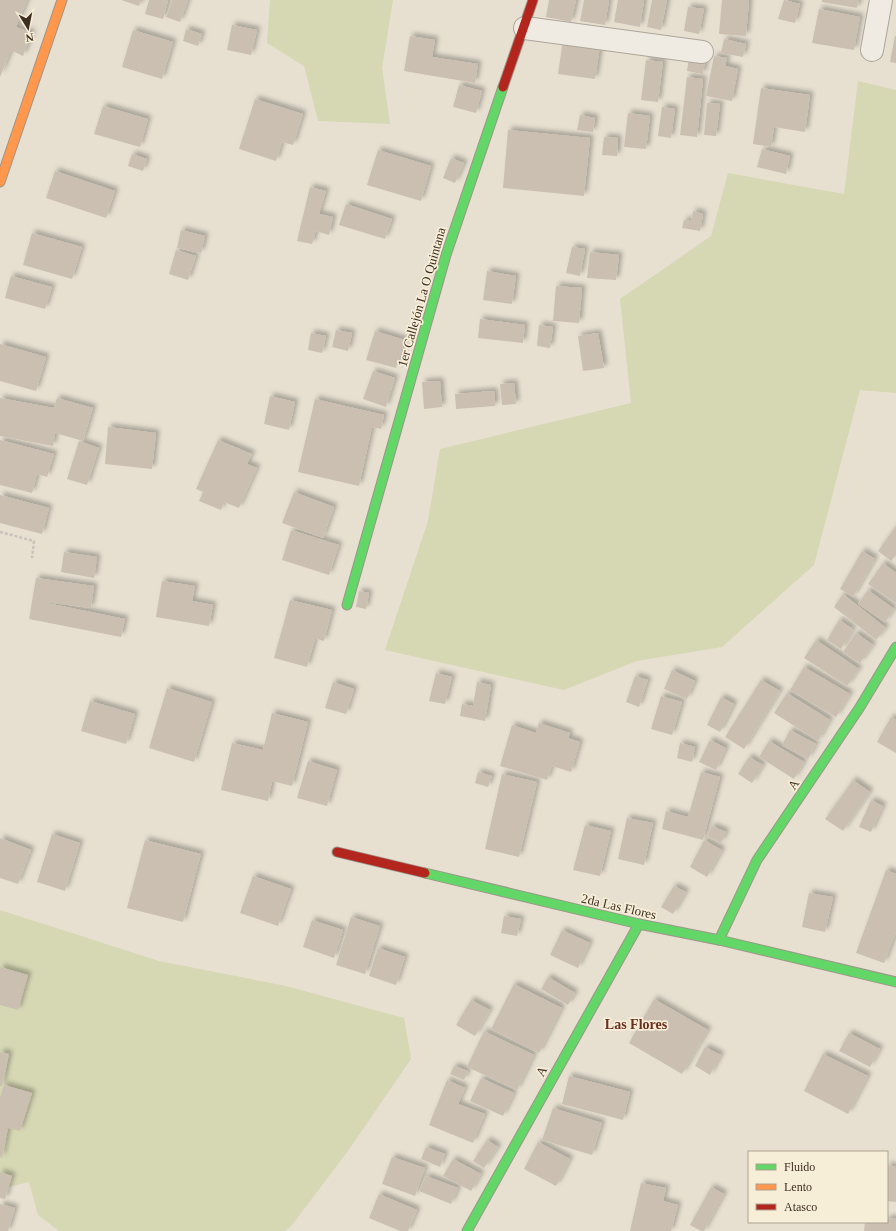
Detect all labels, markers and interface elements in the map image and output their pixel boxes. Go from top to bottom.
north arrow [8,8,48,48]
text: N [25,31,35,44]
street label: 1er Callejón La O Quintana [394,225,449,369]
street label: A [785,776,803,792]
street label: 2da Las Flores [580,891,658,922]
district label: Las Flores [605,1017,668,1032]
street label: A [533,1063,551,1079]
legend [748,1151,888,1223]
text: Fluido [784,1160,815,1174]
text: Lento [784,1180,812,1194]
text: Atasco [784,1200,817,1214]

